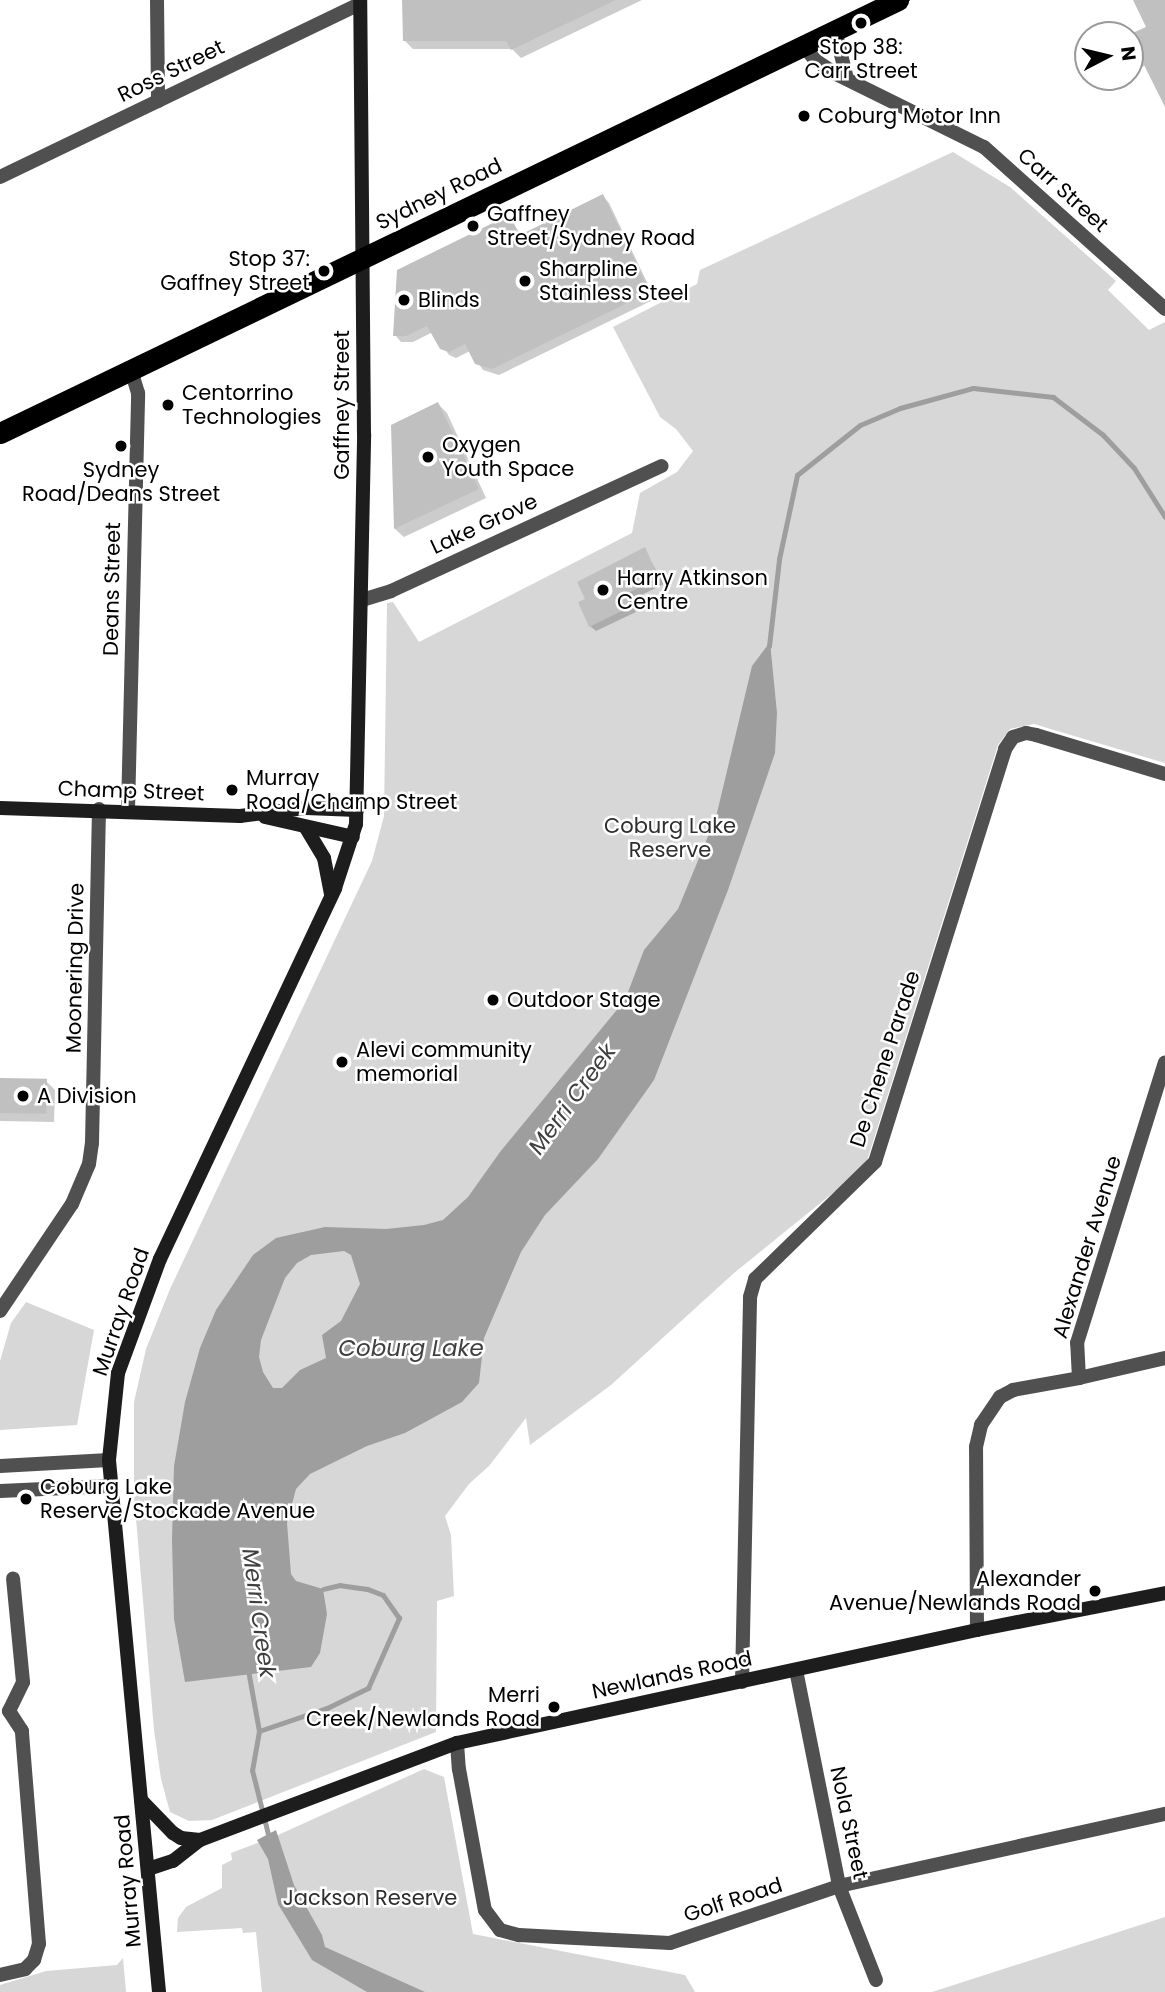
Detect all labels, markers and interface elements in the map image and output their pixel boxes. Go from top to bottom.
marker: Stop 38: Carr Street [853,15,869,31]
north arrow [1074,21,1144,91]
street label: Ross Street [114,34,228,108]
place label: Stop 38: Carr Street [804,34,918,84]
text: N [1114,45,1143,62]
place label: Coburg Motor Inn [818,103,1001,129]
marker: Coburg Motor Inn [796,108,812,124]
street label: Carr Street [1013,143,1113,237]
street label: Sydney Road [372,153,506,235]
place label: Gaffney Street/Sydney Road [487,201,695,251]
marker: Gaffney Street/Sydney Road [465,218,481,234]
place label: Stop 37: Gaffney Street [160,246,310,296]
place label: Sharpline Stainless Steel [539,256,689,306]
marker: Stop 37: Gaffney Street [316,263,332,279]
marker: Sharpline Stainless Steel [517,273,533,289]
place label: Blinds [418,287,480,313]
marker: Blinds [396,292,412,308]
street label: Gaffney Street [329,330,355,480]
place label: Centorrino Technologies [182,380,321,430]
marker: Centorrino Technologies [160,397,176,413]
place label: Oxygen Youth Space [442,432,574,482]
marker: Sydney Road/Deans Street [113,438,129,454]
marker: Oxygen Youth Space [420,449,436,465]
place label: Sydney Road/Deans Street [22,457,220,507]
street label: Lake Grove [427,488,541,560]
street label: Deans Street [98,522,126,656]
place label: Harry Atkinson Centre [617,565,768,615]
marker: Harry Atkinson Centre [595,582,611,598]
place label: Murray Road/Champ Street [246,765,457,815]
street label: Champ Street [57,776,205,806]
marker: Murray Road/Champ Street [224,782,240,798]
park label: Coburg Lake Reserve [604,813,736,863]
street label: Moonering Drive [61,883,89,1053]
street label: De Chene Parade [845,968,925,1150]
place label: Outdoor Stage [507,987,660,1013]
marker: Outdoor Stage [485,992,501,1008]
place label: Alevi community memorial [356,1037,532,1087]
water label: Merri Creek [523,1038,621,1160]
marker: Alevi community memorial [334,1054,350,1070]
place label: A Division [37,1083,137,1109]
marker: A Division [15,1088,31,1104]
street label: Alexander Avenue [1047,1153,1127,1341]
street label: Murray Road [87,1245,155,1379]
water label: Coburg Lake [338,1334,484,1362]
place label: Coburg Lake Reserve/Stockade Avenue [40,1474,315,1524]
marker: Coburg Lake Reserve/Stockade Avenue [18,1491,34,1507]
water label: Merri Creek [236,1546,282,1680]
place label: Alexander Avenue/Newlands Road [829,1566,1081,1616]
marker: Alexander Avenue/Newlands Road [1087,1583,1103,1599]
street label: Newlands Road [590,1646,754,1704]
place label: Merri Creek/Newlands Road [306,1682,540,1732]
marker: Merri Creek/Newlands Road [546,1699,562,1715]
street label: Nola Street [825,1764,873,1882]
street label: Murray Road [110,1813,146,1949]
street label: Golf Road [681,1872,785,1928]
park label: Jackson Reserve [283,1885,457,1911]

